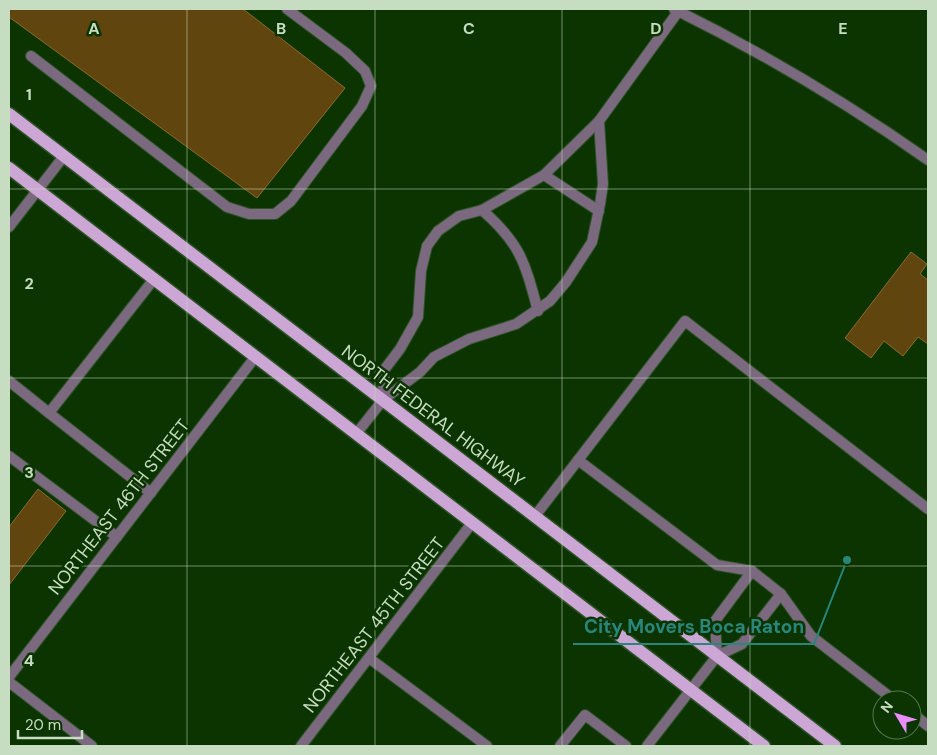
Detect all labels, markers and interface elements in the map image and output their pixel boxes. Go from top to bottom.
text: A [88,18,100,39]
text: B [276,18,286,39]
text: C [463,18,475,39]
text: D [650,18,662,39]
text: E [838,18,848,39]
text: 1 [26,84,32,105]
text: 2 [24,273,34,294]
street label: NORTH FEDERAL HIGHWAY [337,339,530,493]
street label: NORTHEAST 46TH STREET [43,414,195,600]
text: 3 [24,462,34,483]
street label: NORTHEAST 45TH STREET [298,532,450,718]
callout: City Movers Boca Raton [573,610,814,644]
text: City Movers Boca Raton [584,614,804,639]
text: 4 [24,650,34,671]
north arrow [872,690,922,740]
text: N [877,697,897,717]
scale bar [18,708,81,740]
text: 20 m [25,715,61,735]

